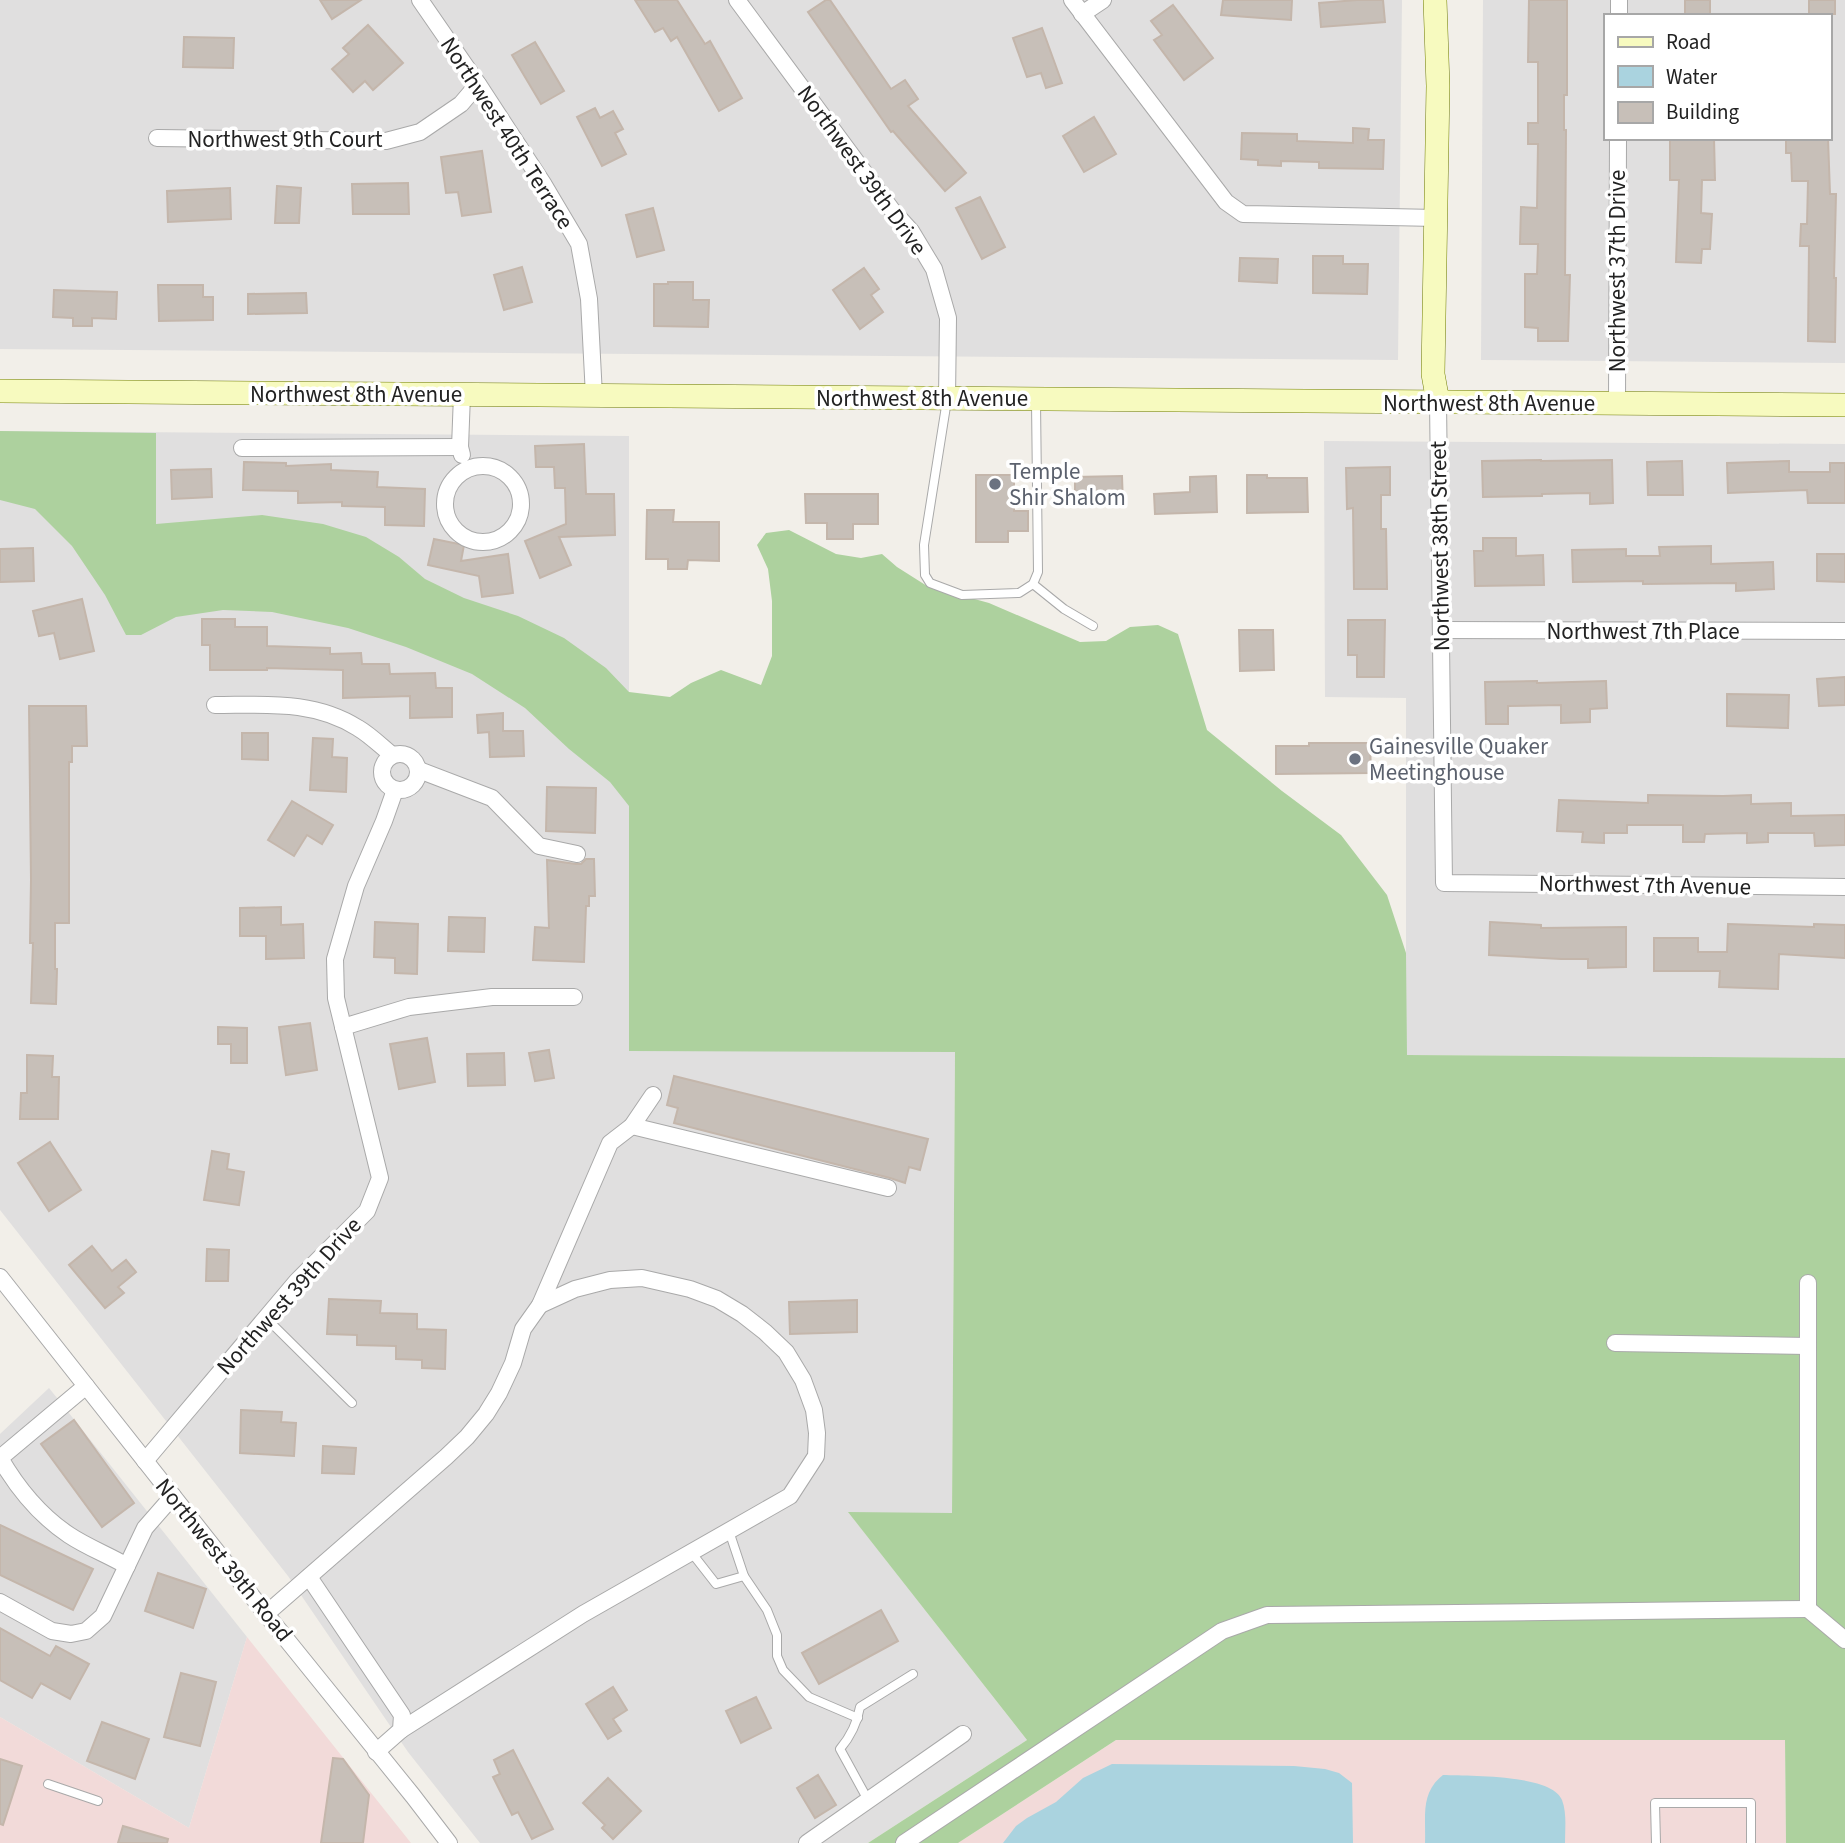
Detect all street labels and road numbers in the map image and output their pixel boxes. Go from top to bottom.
street label: Northwest 40th Terrace [432,30,582,236]
street label: Northwest 39th Drive [789,78,935,262]
street label: Northwest 9th Court [187,123,383,156]
street label: Northwest 37th Drive [1601,170,1634,372]
street label: Northwest 8th Avenue [250,378,462,411]
street label: Northwest 8th Avenue [816,382,1028,415]
street label: Northwest 8th Avenue [1383,387,1595,420]
street label: Northwest 38th Street [1422,440,1458,651]
street label: Northwest 7th Place [1546,615,1740,648]
street label: Northwest 7th Avenue [1539,867,1751,903]
street label: Northwest 39th Drive [209,1210,369,1382]
street label: Northwest 39th Road [148,1471,300,1649]

